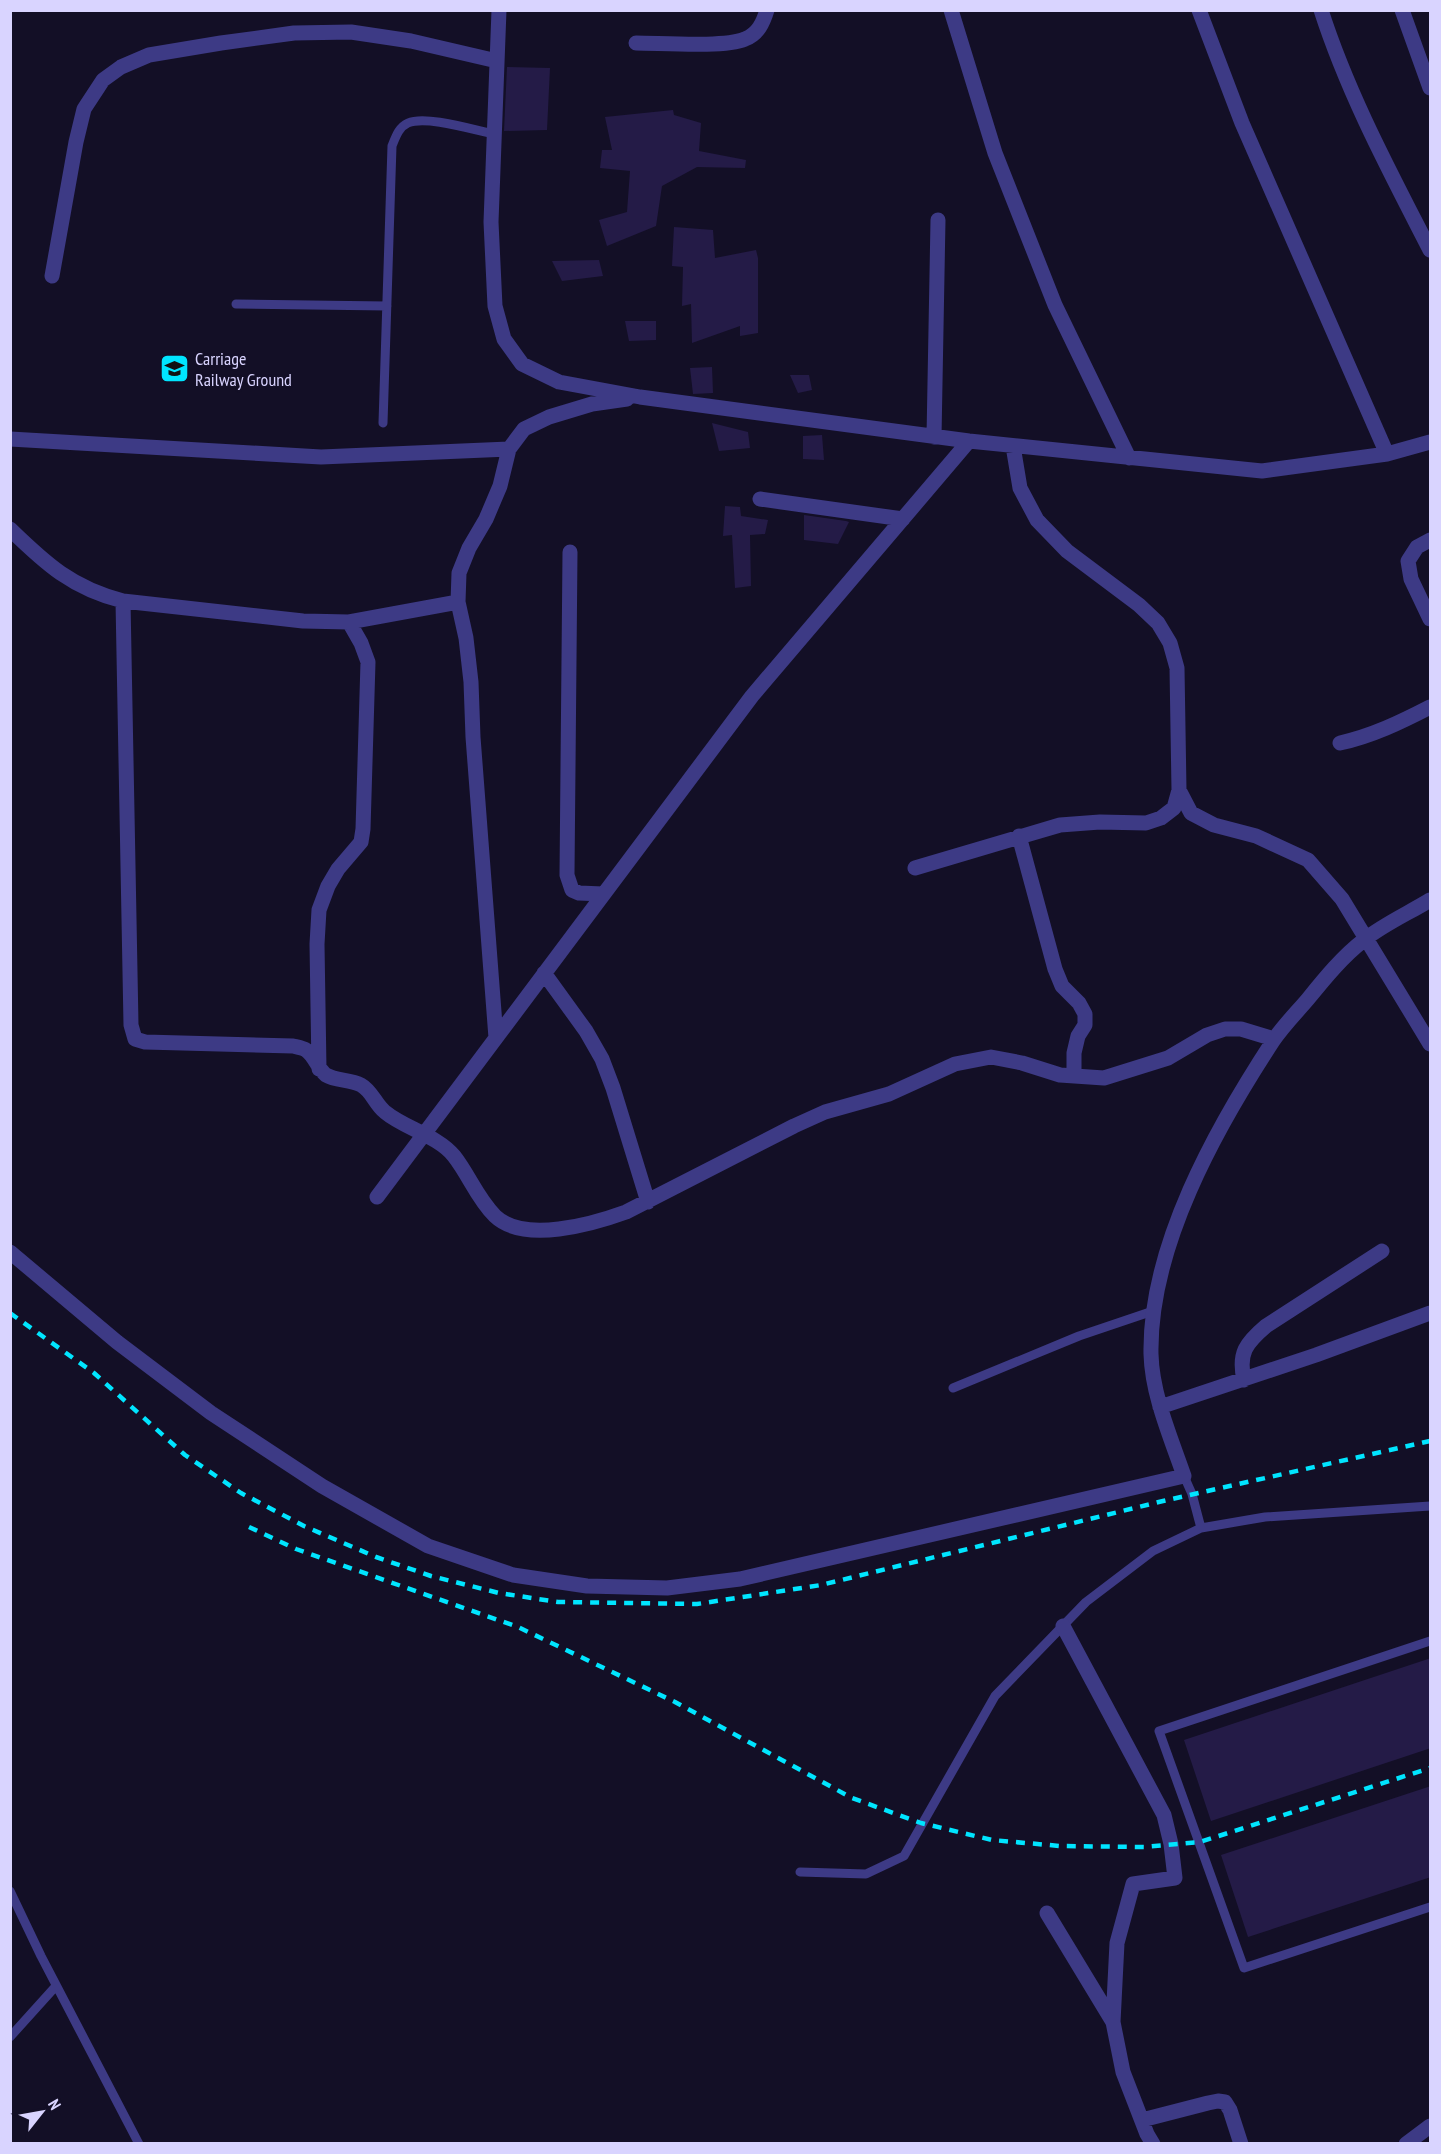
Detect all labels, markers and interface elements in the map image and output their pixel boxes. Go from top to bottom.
place label: Carriage Railway Ground [195,347,292,391]
school or university icon: Carriage Railway Ground [158,353,190,385]
north arrow [12,2082,72,2142]
text: N [44,2095,66,2113]

